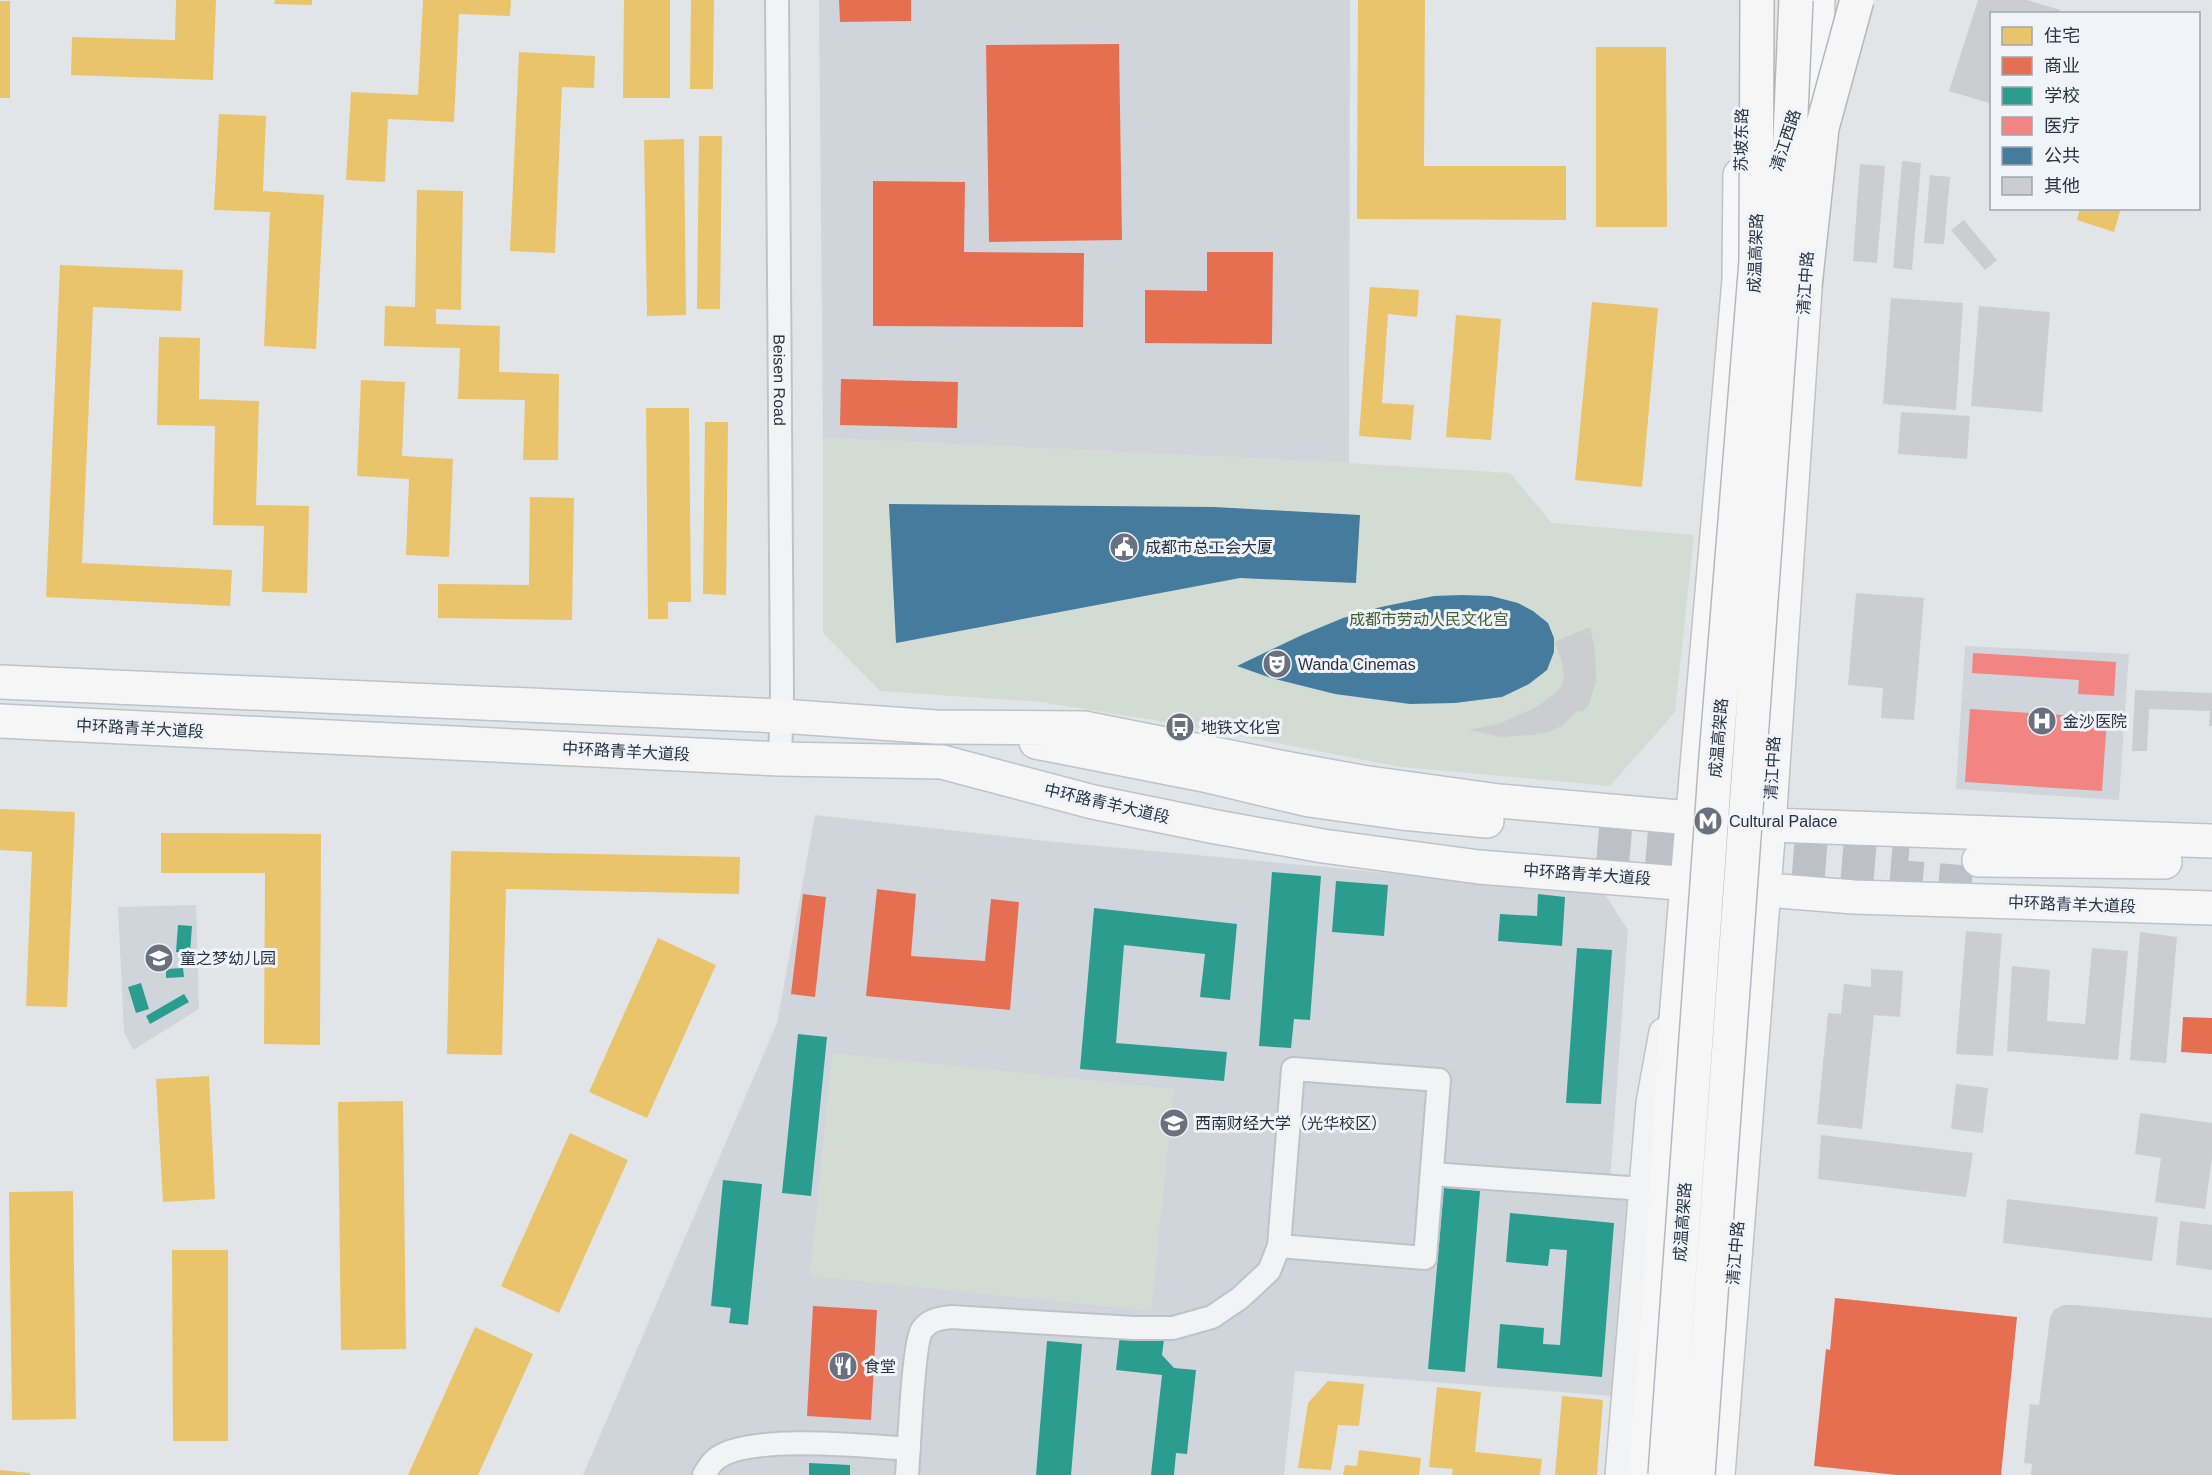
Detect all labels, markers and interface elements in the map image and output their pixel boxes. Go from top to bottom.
legend [1990,12,2200,210]
text: 住宅 [2044,26,2080,46]
text: 商业 [2044,56,2080,76]
text: 学校 [2044,86,2080,106]
street label: 清江西路 [1768,107,1803,173]
street label: 苏坡东路 [1732,108,1751,172]
text: 医疗 [2044,116,2080,136]
text: 公共 [2044,146,2080,166]
text: 其他 [2044,176,2080,196]
street label: 成温高架路 [1746,213,1765,293]
street label: 清江中路 [1795,251,1816,316]
street label: Beisen Road [770,334,788,426]
public building icon: 成都市总工会大厦 [1108,531,1140,563]
place label: 成都市总工会大厦 [1145,539,1273,556]
park label: 成都市劳动人民文化宫 [1349,611,1509,628]
theatre icon: Wanda Cinemas [1261,648,1293,680]
place label: Wanda Cinemas [1298,656,1416,673]
street label: 成温高架路 [1707,697,1730,779]
hospital icon: 金沙医院 [2026,705,2058,737]
bus stop icon: 地铁文化宫 [1164,711,1196,743]
place label: 金沙医院 [2063,713,2127,730]
street label: 中环路青羊大道段 [76,717,204,740]
place label: 地铁文化宫 [1201,719,1281,736]
street label: 清江中路 [1762,736,1783,800]
street label: 中环路青羊大道段 [562,740,690,763]
street label: 中环路青羊大道段 [1043,781,1171,826]
metro station icon: Cultural Palace [1692,805,1724,837]
place label: Cultural Palace [1729,813,1838,830]
street label: 中环路青羊大道段 [1523,862,1651,887]
street label: 中环路青羊大道段 [2008,894,2136,915]
school or university icon: 童之梦幼儿园 [143,942,175,974]
place label: 童之梦幼儿园 [180,950,276,967]
school or university icon: 西南财经大学（光华校区） [1158,1107,1190,1139]
place label: 西南财经大学（光华校区） [1195,1115,1387,1132]
street label: 成温高架路 [1671,1182,1694,1263]
street label: 清江中路 [1724,1220,1747,1286]
restaurant icon: 食堂 [827,1350,859,1382]
place label: 食堂 [864,1358,896,1375]

